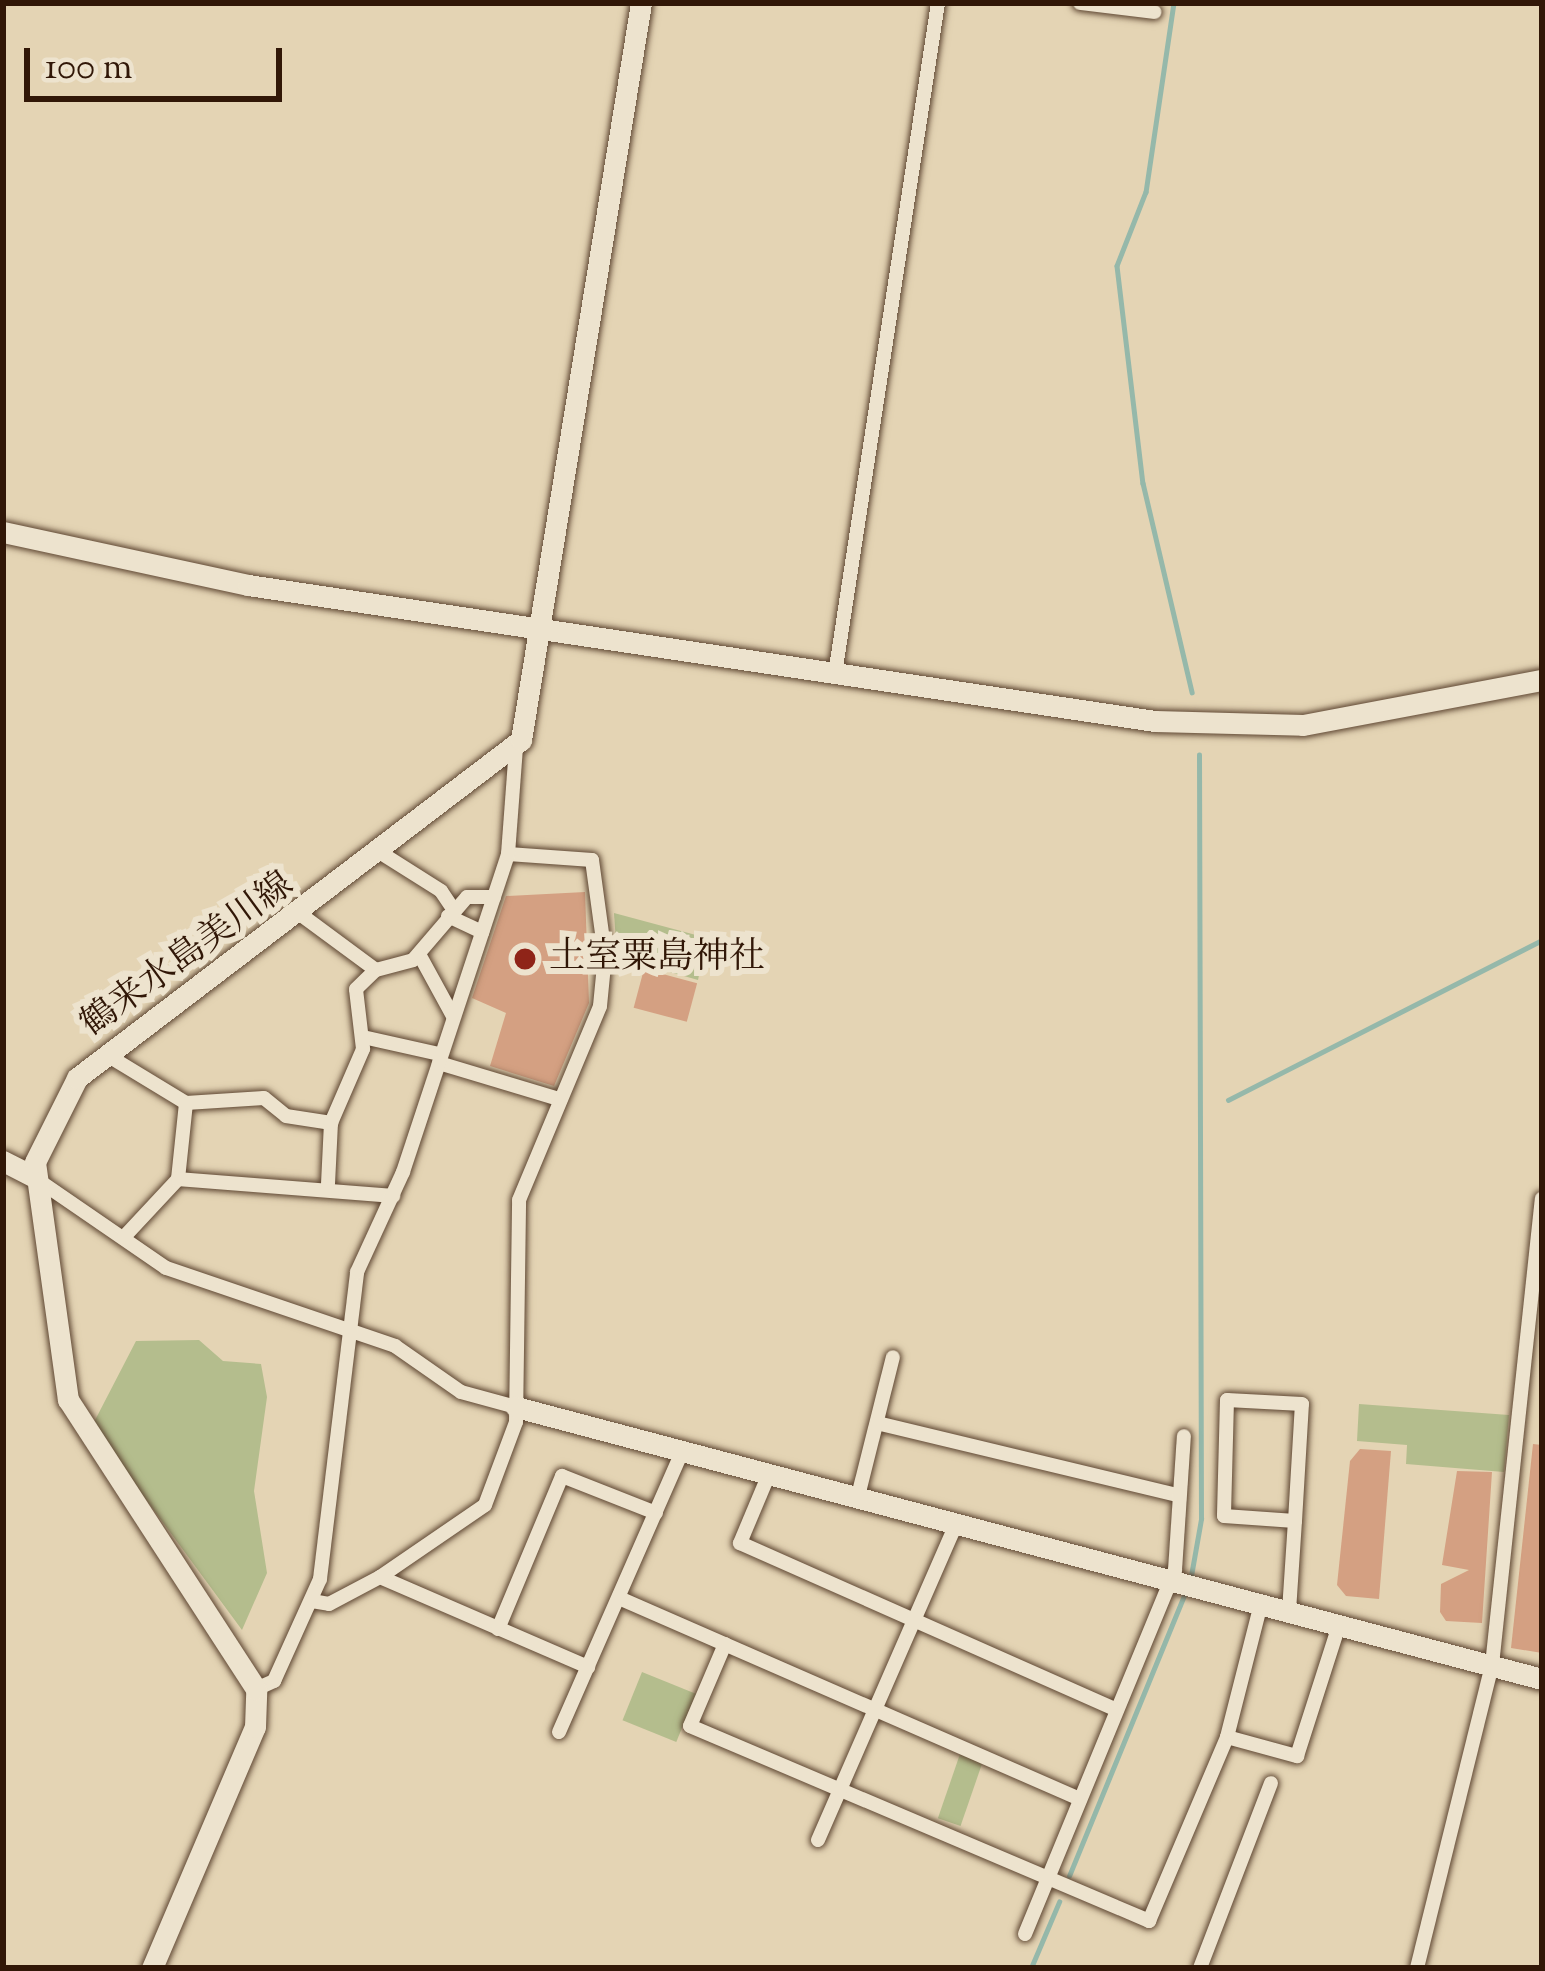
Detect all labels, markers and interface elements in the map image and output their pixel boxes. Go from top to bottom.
scale bar [30,24,288,98]
text: 100 m [45,43,132,95]
street label: 鶴来水島美川線 [73,864,303,1048]
place label: 土室粟島神社 [549,937,765,981]
marker: 土室粟島神社 [512,946,538,972]

